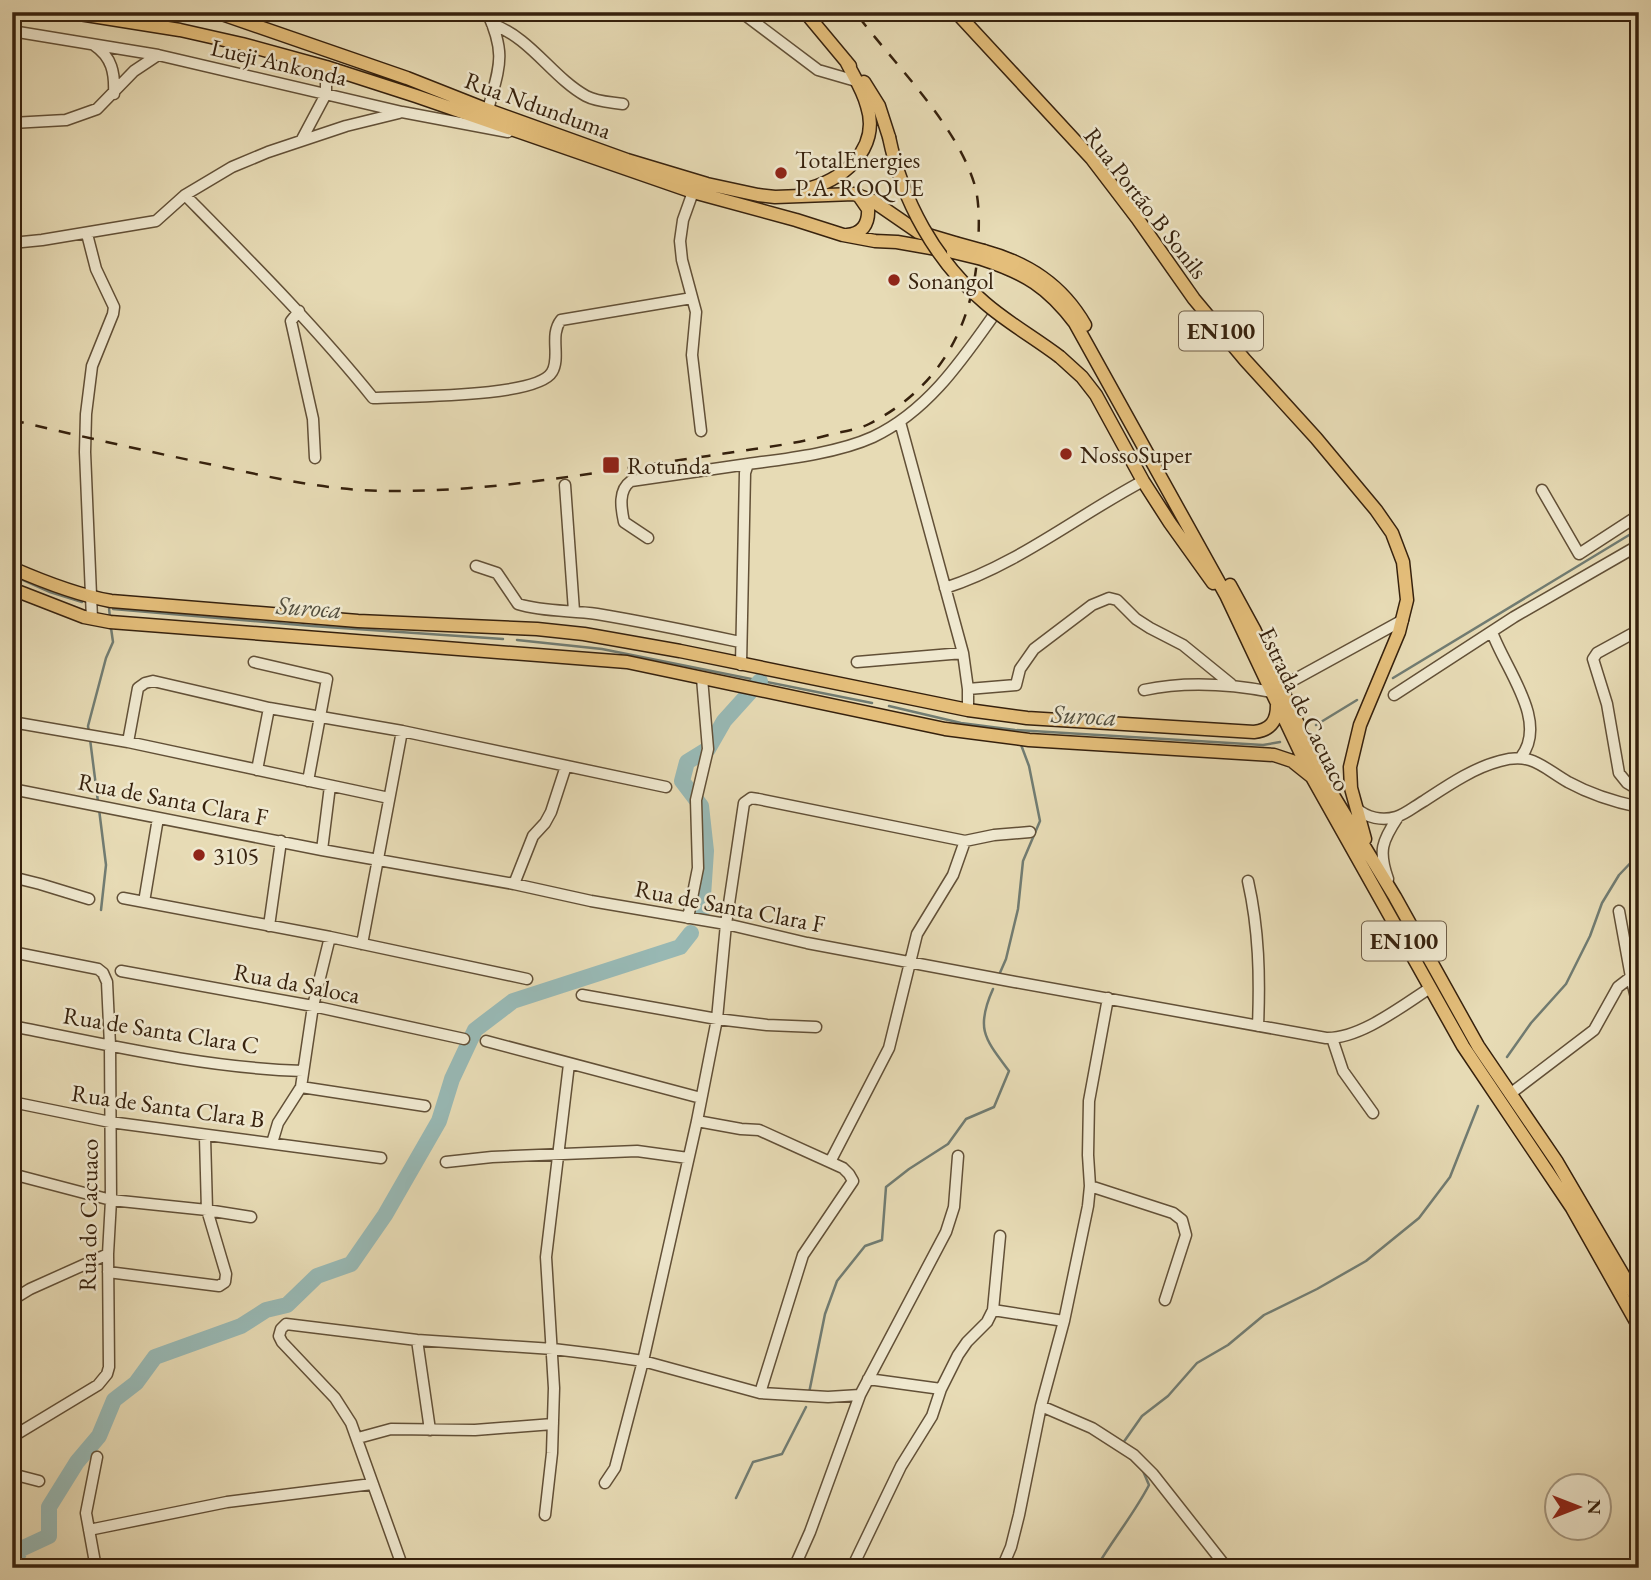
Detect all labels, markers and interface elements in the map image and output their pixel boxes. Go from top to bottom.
street label: Lueji Ankonda [208,31,351,93]
street label: Rua Ndunduma [461,64,616,146]
street label: Rua Portão B Sonils [1077,121,1215,285]
place label: TotalEnergies P.A. ROQUE [795,144,924,203]
marker: TotalEnergies P.A. ROQUE [773,165,789,181]
place label: Sonangol [908,265,994,296]
marker: Sonangol [886,272,902,288]
road number: EN100 [1179,312,1263,350]
place label: NossoSuper [1080,439,1192,470]
marker: NossoSuper [1058,446,1074,462]
place label: Rotunda [627,450,711,481]
marker: Rotunda [601,455,621,475]
water label: Suroca [274,588,343,626]
street label: Estrada de Cacuaco [1252,622,1358,796]
water label: Suroca [1049,696,1118,734]
street label: Rua de Santa Clara F [75,765,271,833]
place label: 3105 [213,840,259,871]
marker: 3105 [191,847,207,863]
street label: Rua de Santa Clara F [632,872,828,940]
road number: EN100 [1362,922,1446,960]
street label: Rua da Saloca [231,956,363,1011]
street label: Rua de Santa Clara C [61,999,261,1061]
street label: Rua de Santa Clara B [69,1077,267,1135]
street label: Rua do Cacuaco [71,1138,105,1292]
north arrow [1542,1472,1612,1542]
text: N [1582,1499,1607,1515]

